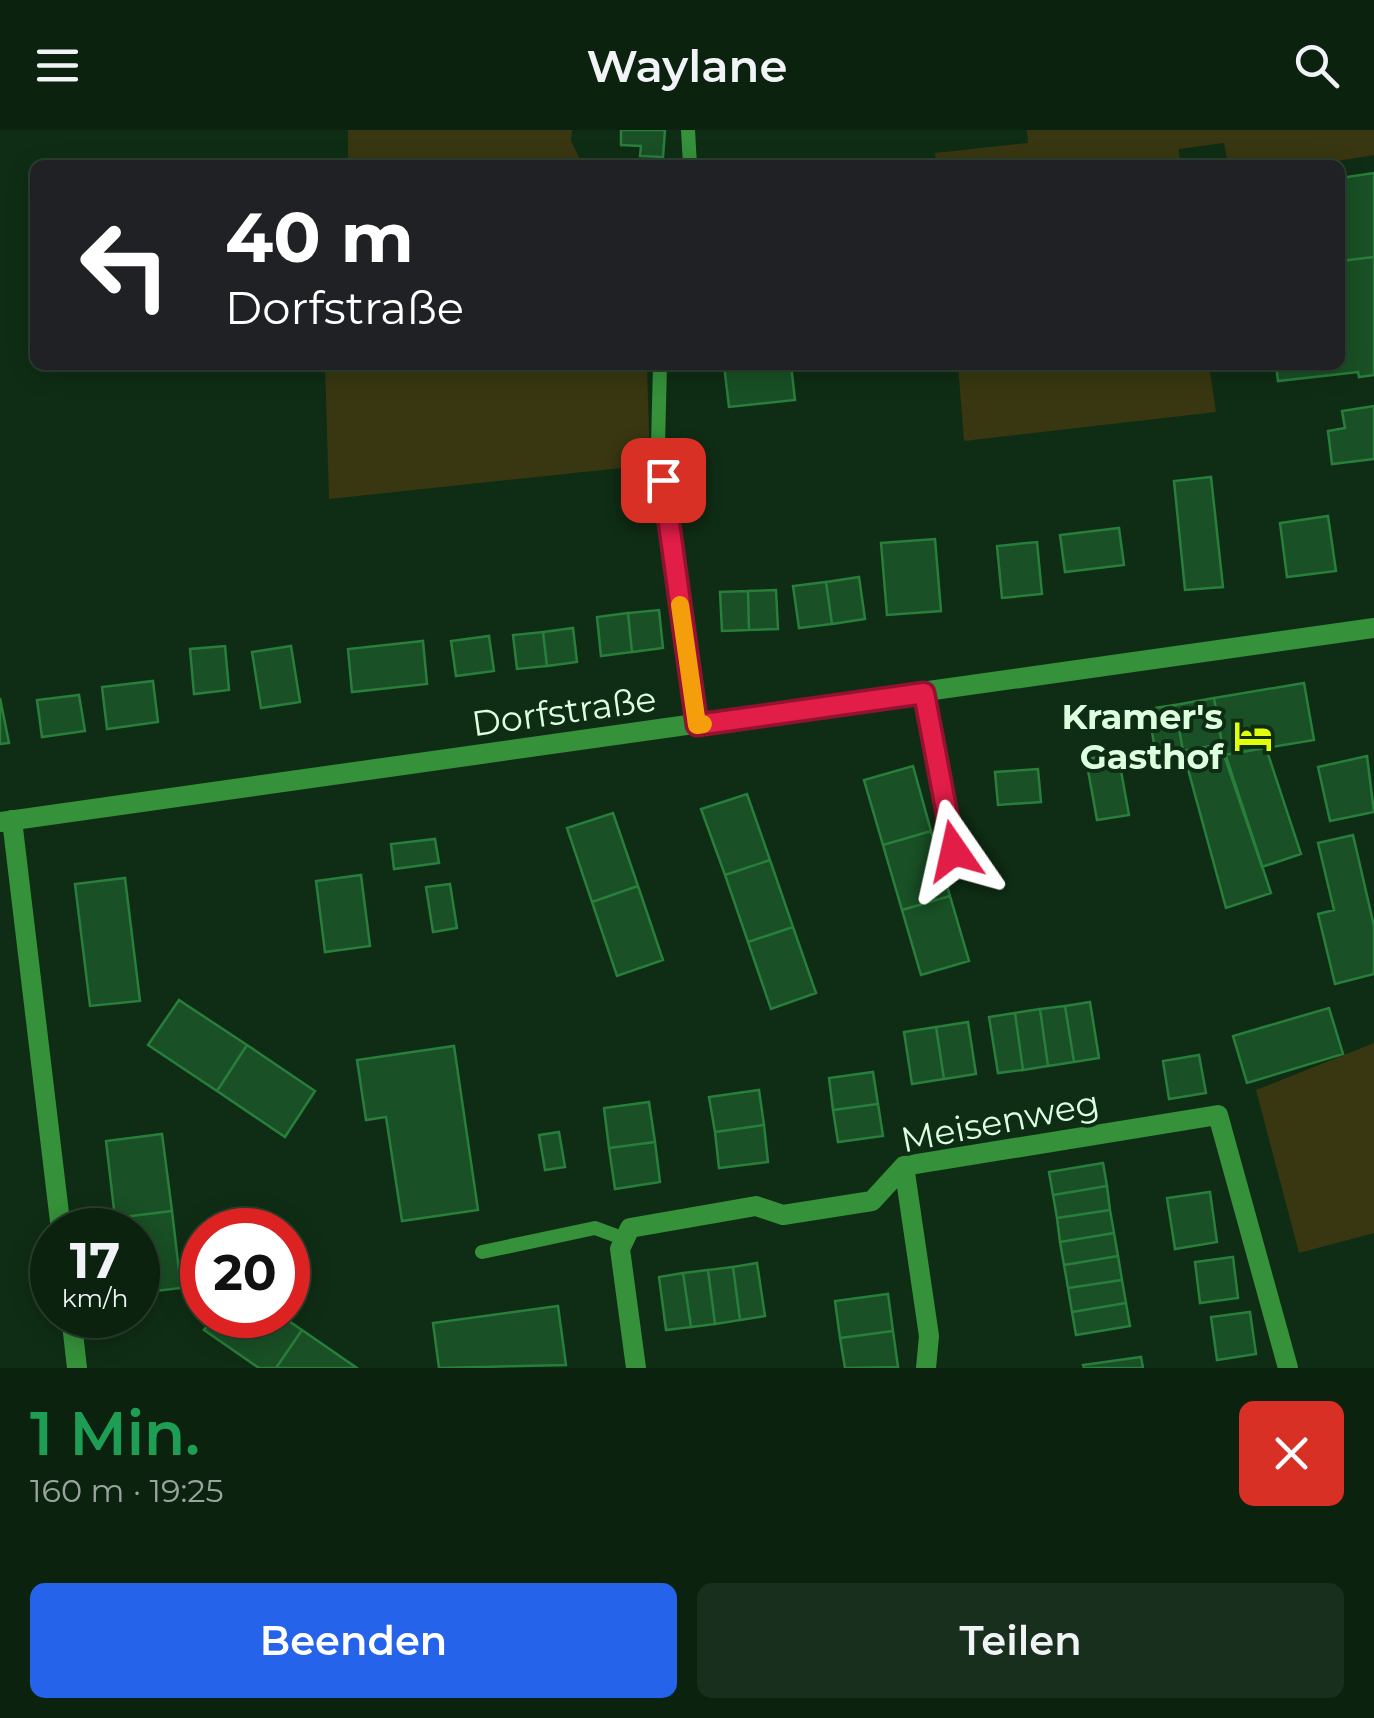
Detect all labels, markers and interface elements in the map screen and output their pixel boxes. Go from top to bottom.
icon: menu [30,38,85,93]
text: Waylane [587,38,787,93]
icon: search [1289,38,1344,93]
text: 40 m [225,194,414,280]
icon: left [60,200,190,330]
text: Dorfstraße [225,280,464,335]
pin [621,438,706,523]
icon: arrive [636,453,691,508]
street label: Dorfstraße [469,677,659,745]
place label: Kramer's Gasthof [1061,695,1224,778]
hotel icon: Kramer's Gasthof [1232,715,1274,757]
position arrow [902,799,1006,903]
street label: Meisenweg [897,1081,1103,1161]
speed limit sign: 20 [180,1208,310,1338]
text: 17 [70,1230,120,1291]
text: km/h [62,1283,128,1313]
text: 1 Min. [30,1397,200,1470]
button: close [1239,1401,1344,1506]
text: 160 m · 19:25 [30,1471,224,1510]
button: Beenden [30,1583,677,1698]
button: Teilen [697,1583,1344,1698]

